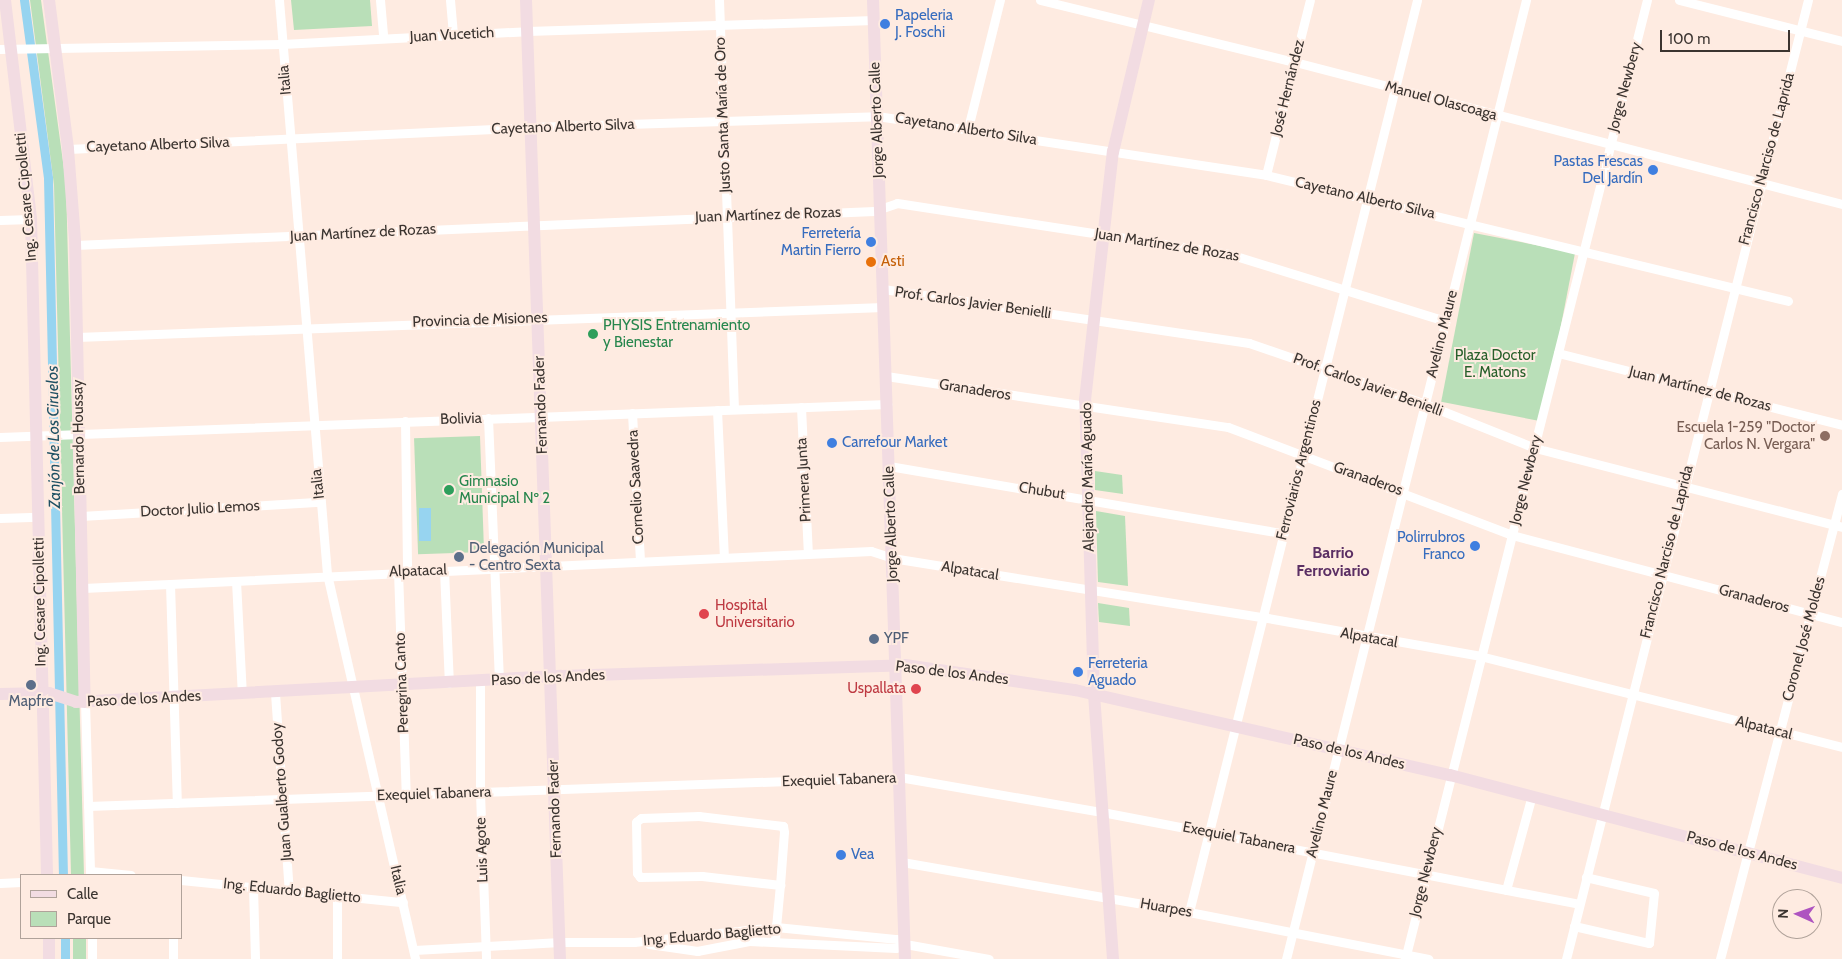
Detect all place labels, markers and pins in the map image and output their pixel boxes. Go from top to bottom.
place label: Papeleria J. Foschi [895,6,953,41]
marker: Papeleria J. Foschi [879,18,891,30]
place label: Pastas Frescas Del Jardín [1554,152,1643,187]
marker: Pastas Frescas Del Jardín [1647,164,1659,176]
place label: Ferretería Martin Fierro [781,224,861,259]
marker: Ferretería Martin Fierro [865,236,877,248]
place label: Asti [881,253,905,271]
marker: Asti [865,256,877,268]
place label: PHYSIS Entrenamiento y Bienestar [603,316,750,351]
marker: PHYSIS Entrenamiento y Bienestar [587,328,599,340]
place label: Escuela 1-259 "Doctor Carlos N. Vergara" [1677,418,1815,453]
marker: Escuela 1-259 "Doctor Carlos N. Vergara" [1819,430,1831,442]
place label: Carrefour Market [842,434,948,452]
marker: Carrefour Market [826,437,838,449]
place label: Gimnasio Municipal Nº 2 [459,472,550,507]
marker: Gimnasio Municipal Nº 2 [443,484,455,496]
place label: Polirrubros Franco [1397,528,1465,563]
place label: Delegación Municipal - Centro Sexta [469,539,604,574]
marker: Polirrubros Franco [1469,540,1481,552]
marker: Delegación Municipal - Centro Sexta [453,551,465,563]
place label: Hospital Universitario [715,596,795,631]
marker: Hospital Universitario [697,607,711,621]
place label: YPF [884,630,909,648]
marker: YPF [868,633,880,645]
place label: Ferreteria Aguado [1088,654,1148,689]
marker: Ferreteria Aguado [1072,666,1084,678]
marker: Mapfre [25,679,37,691]
place label: Uspallata [847,680,906,698]
marker: Uspallata [910,683,922,695]
place label: Mapfre [9,693,53,711]
place label: Vea [851,846,874,864]
marker: Vea [835,849,847,861]

